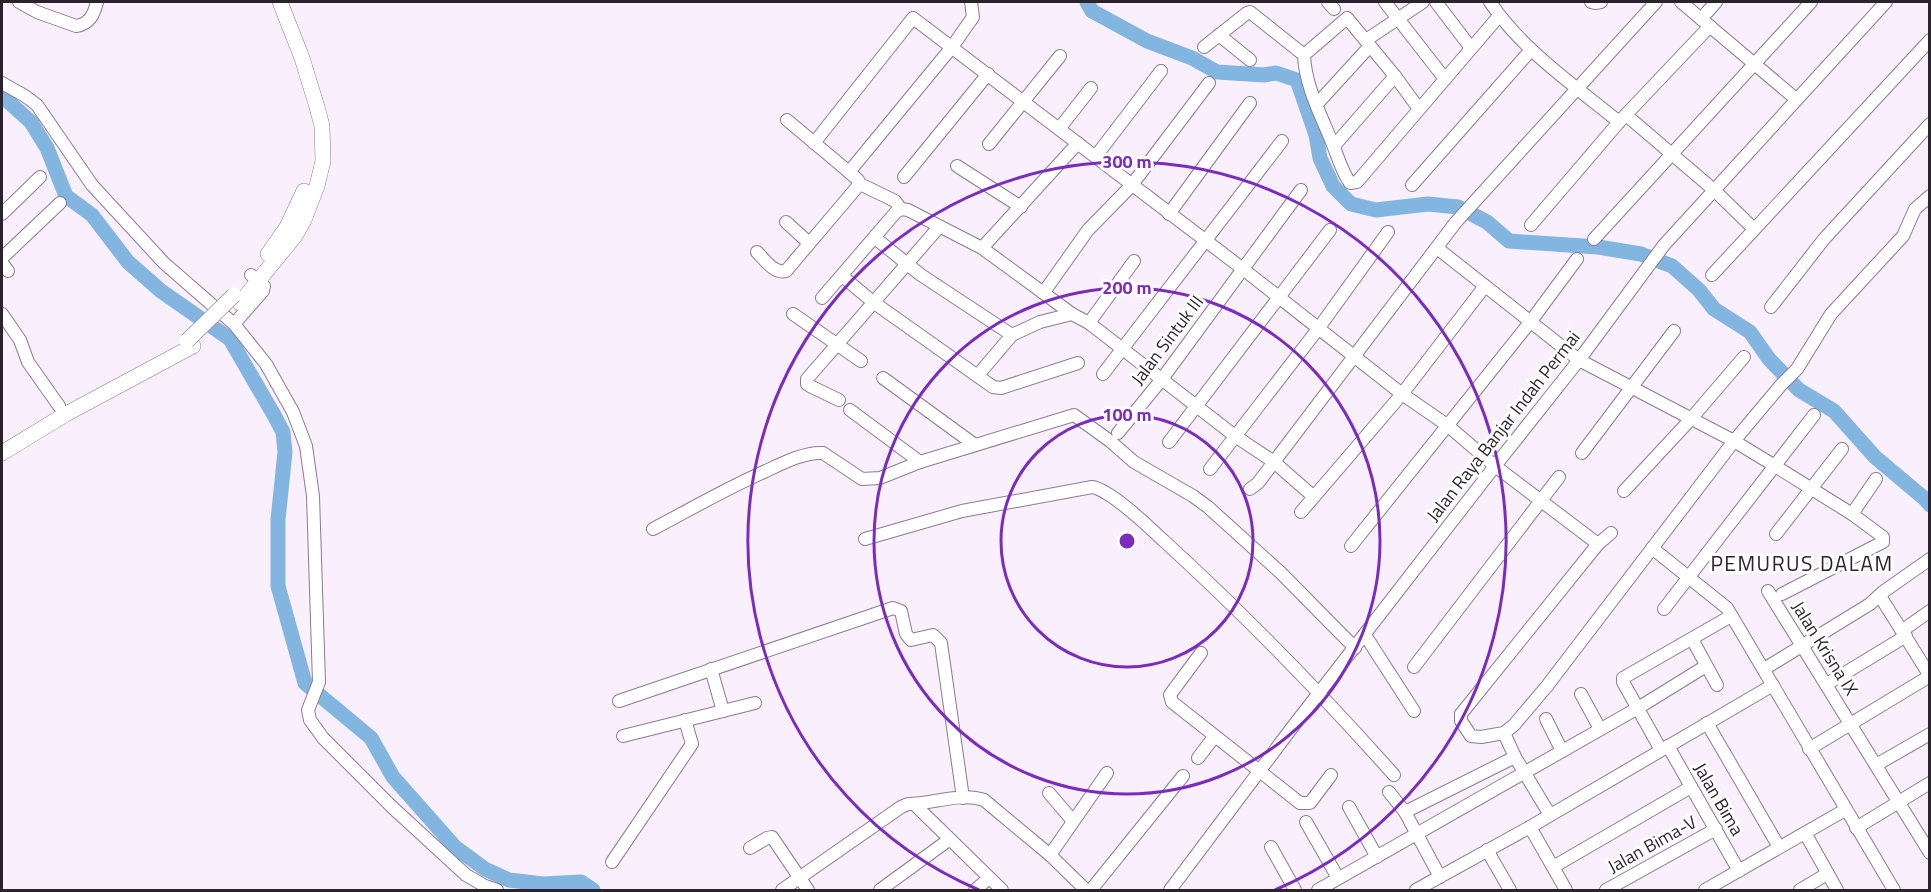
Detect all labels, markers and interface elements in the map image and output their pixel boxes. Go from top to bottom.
text: 300 m [1102,148,1152,175]
text: 200 m [1102,274,1152,301]
street label: Jalan Sintuk III [1124,290,1210,390]
street label: Jalan Raya Banjar Indah Permai [1420,325,1586,527]
text: 100 m [1102,401,1152,428]
centre of rings [1117,531,1137,551]
district label: PEMURUS DALAM [1710,547,1894,579]
street label: Jalan Krisna IX [1785,596,1865,700]
street label: Jalan Bima [1687,758,1751,840]
street label: Jalan Bima-V [1603,808,1702,880]

